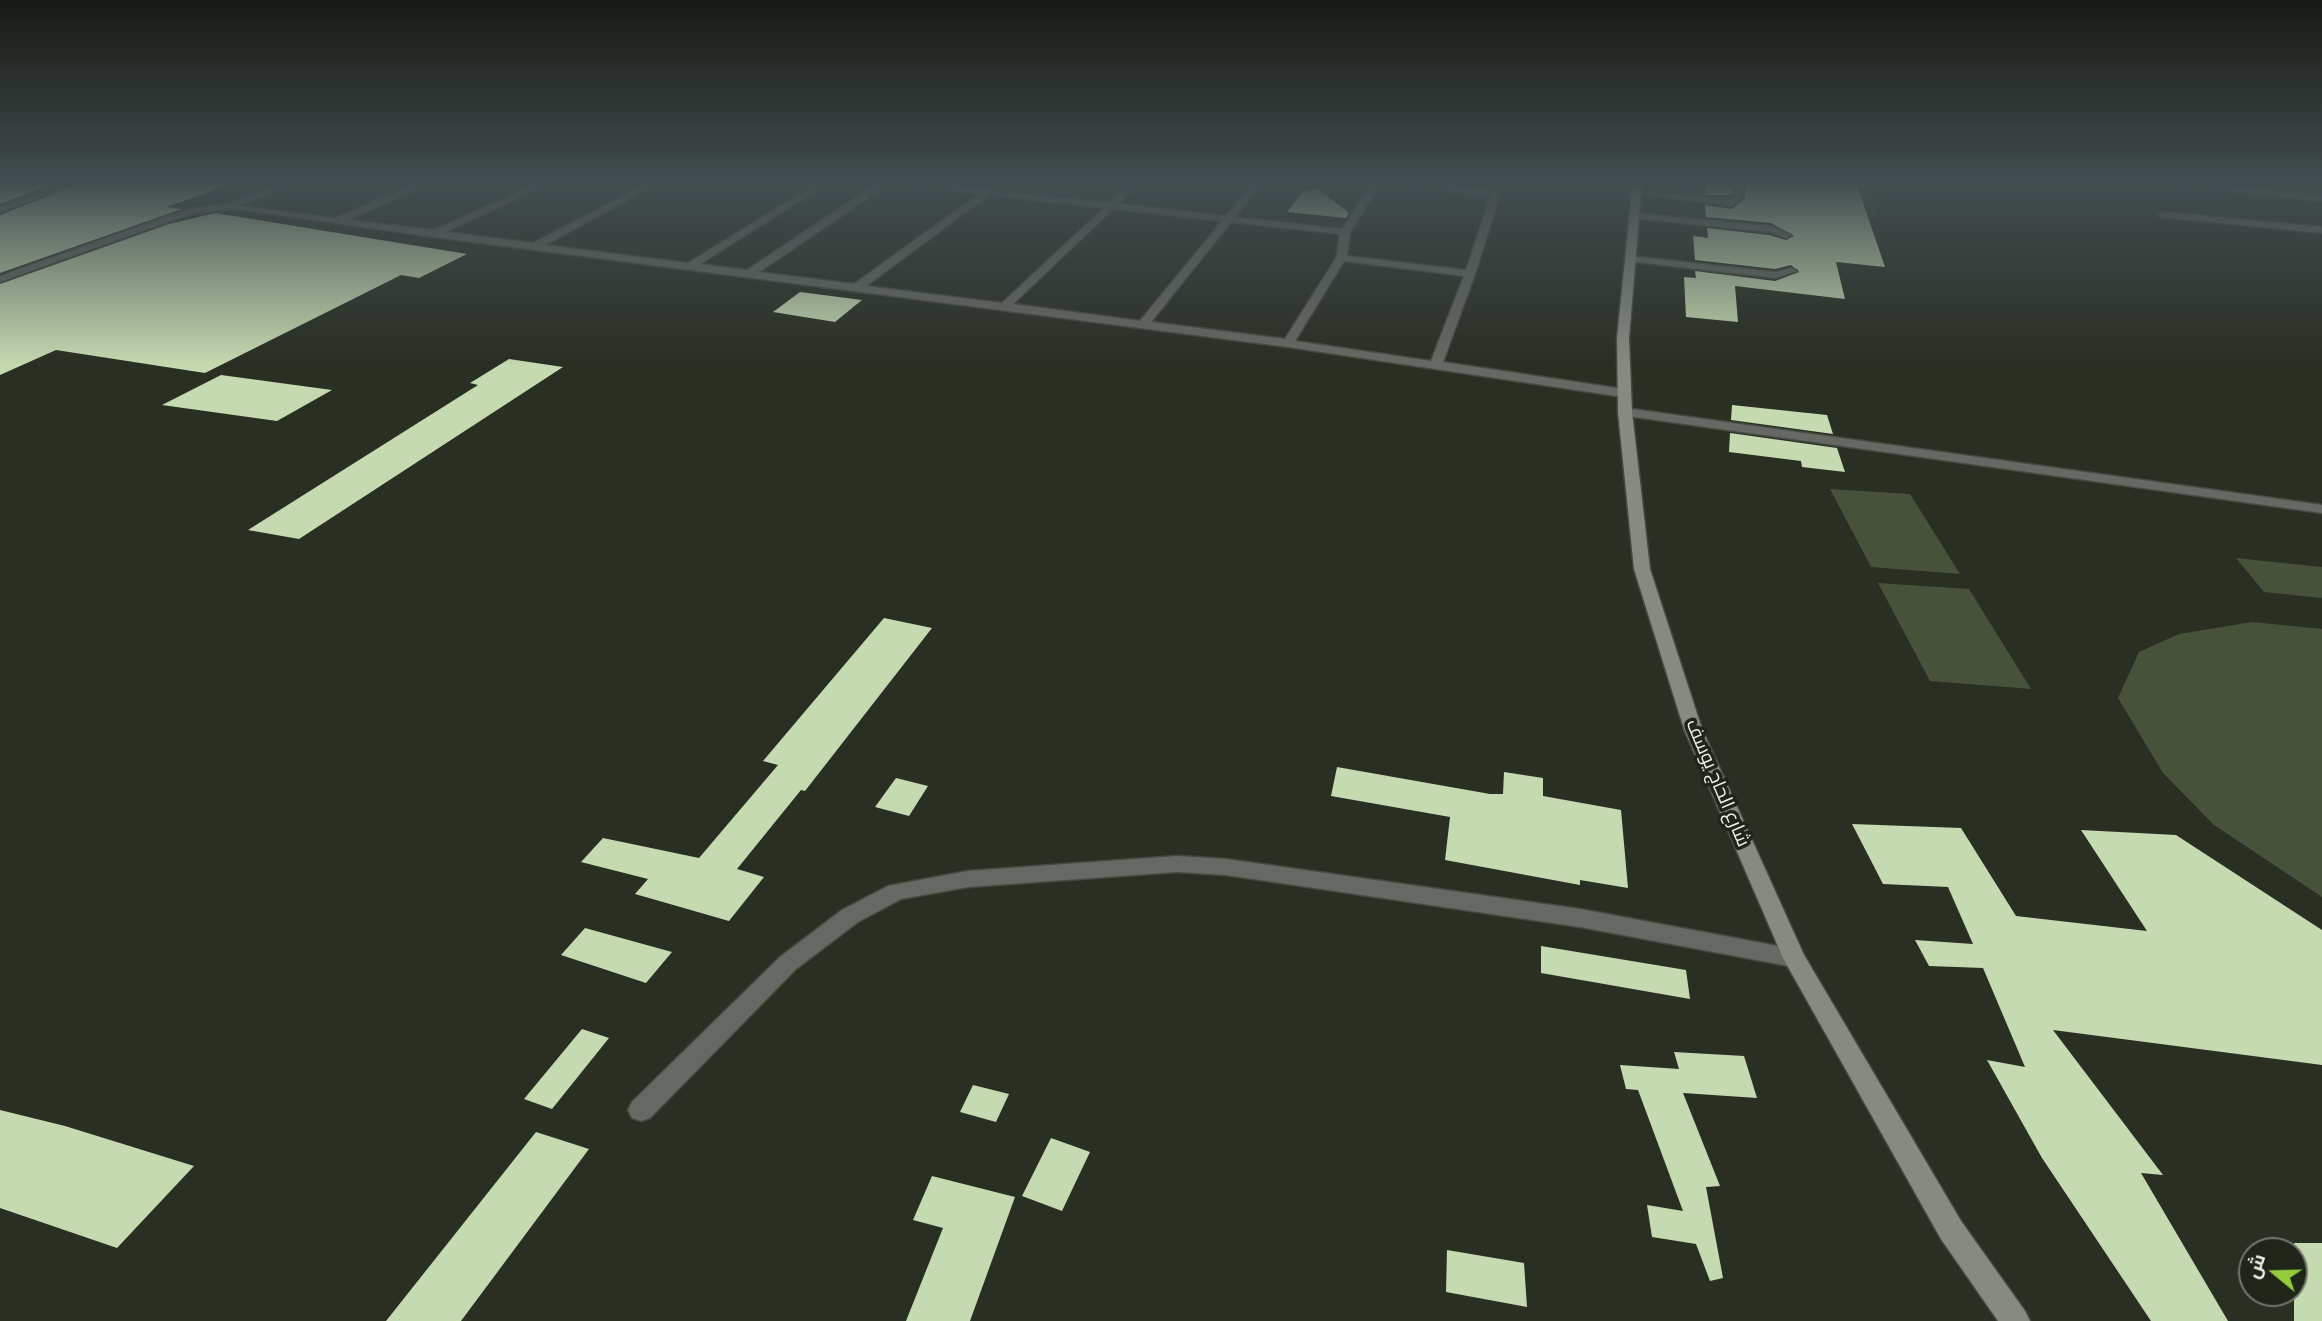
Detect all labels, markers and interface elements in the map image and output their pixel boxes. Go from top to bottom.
street label: شارع الحاج يوسف [1681,716,1755,850]
north arrow [2238,1237,2308,1307]
text: ش [2241,1251,2269,1281]

